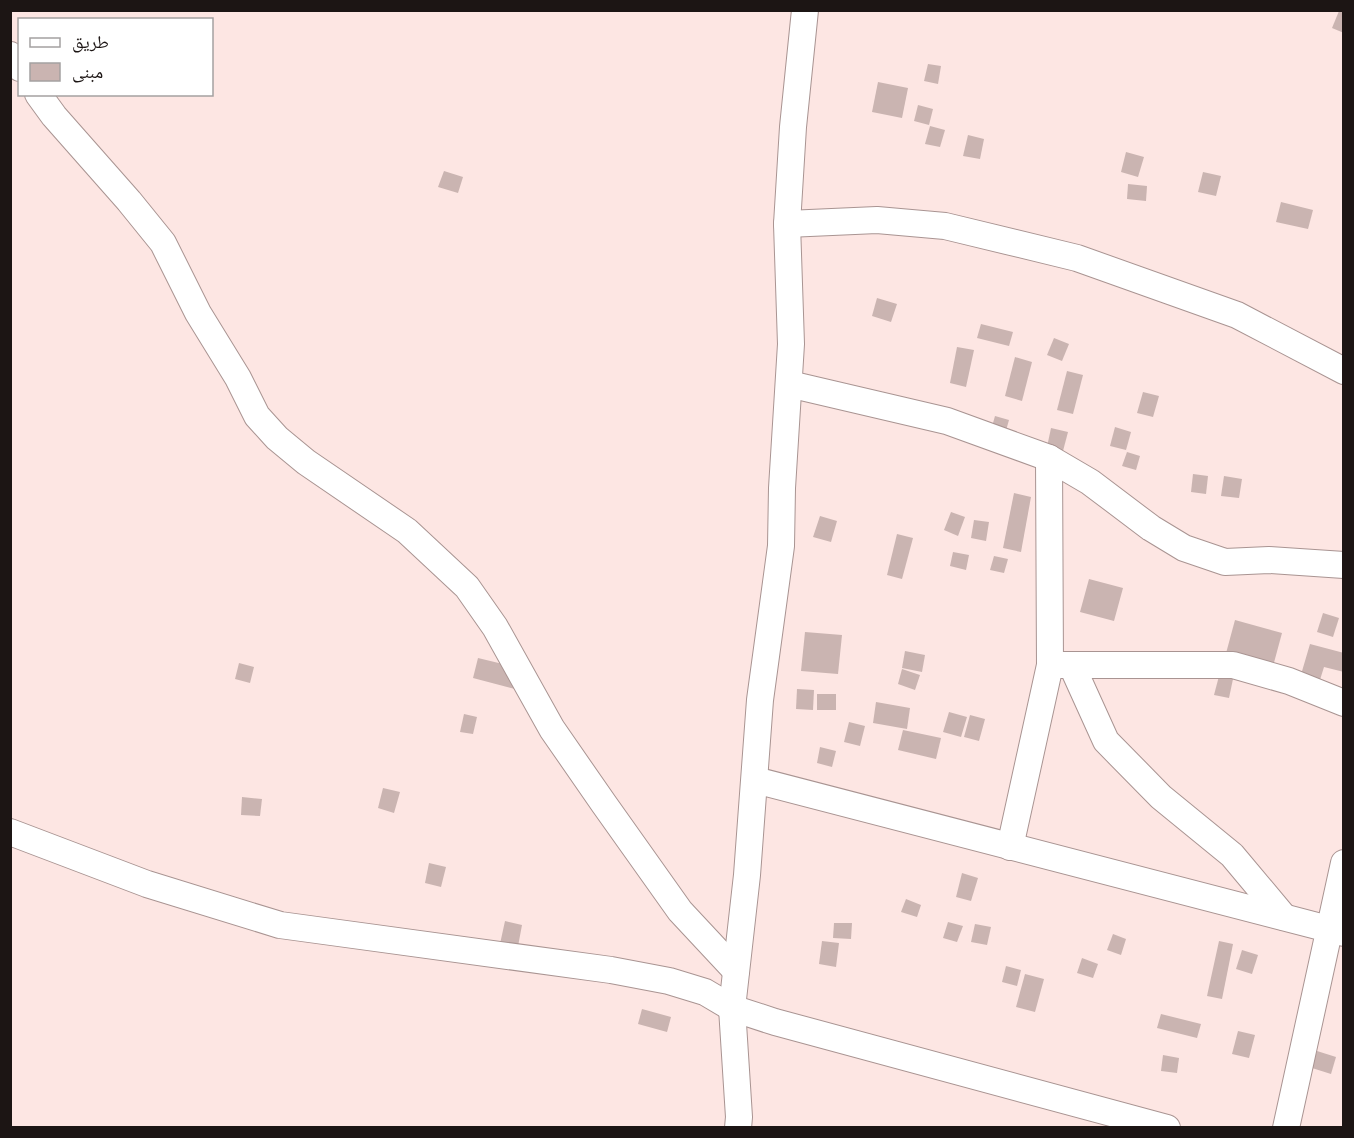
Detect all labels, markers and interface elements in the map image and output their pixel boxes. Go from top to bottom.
legend [18,18,213,96]
text: طريق [72,32,109,53]
text: مبنى [72,62,103,83]

